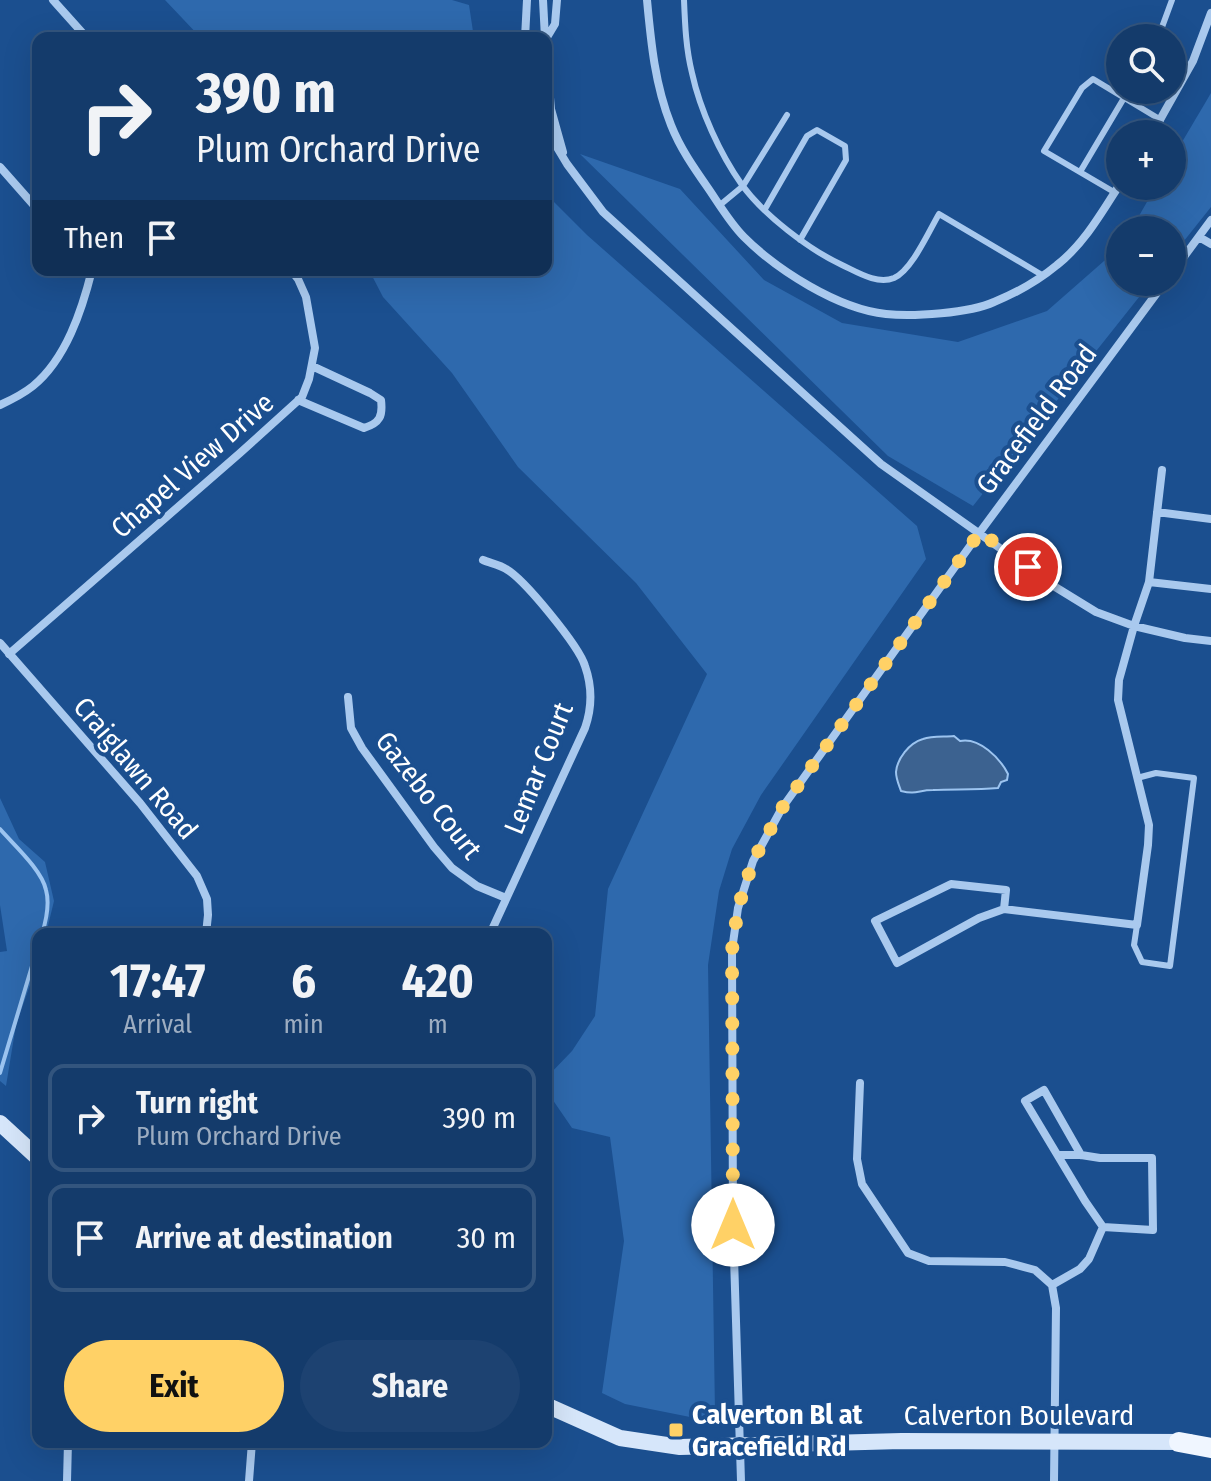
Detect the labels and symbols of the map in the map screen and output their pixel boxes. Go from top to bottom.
street label: Gracefield Road [969,338,1104,501]
street label: Chapel View Drive [104,386,280,545]
pin [994,533,1062,601]
street label: Craiglawn Road [67,691,205,846]
street label: Lemar Court [497,697,580,839]
street label: Gazebo Court [369,725,489,866]
position arrow [691,1183,775,1267]
place label: Calverton Bl at Gracefield Rd [692,1398,864,1463]
street label: Calverton Boulevard [904,1399,1134,1432]
marker: Calverton Bl at Gracefield Rd [667,1421,685,1439]

